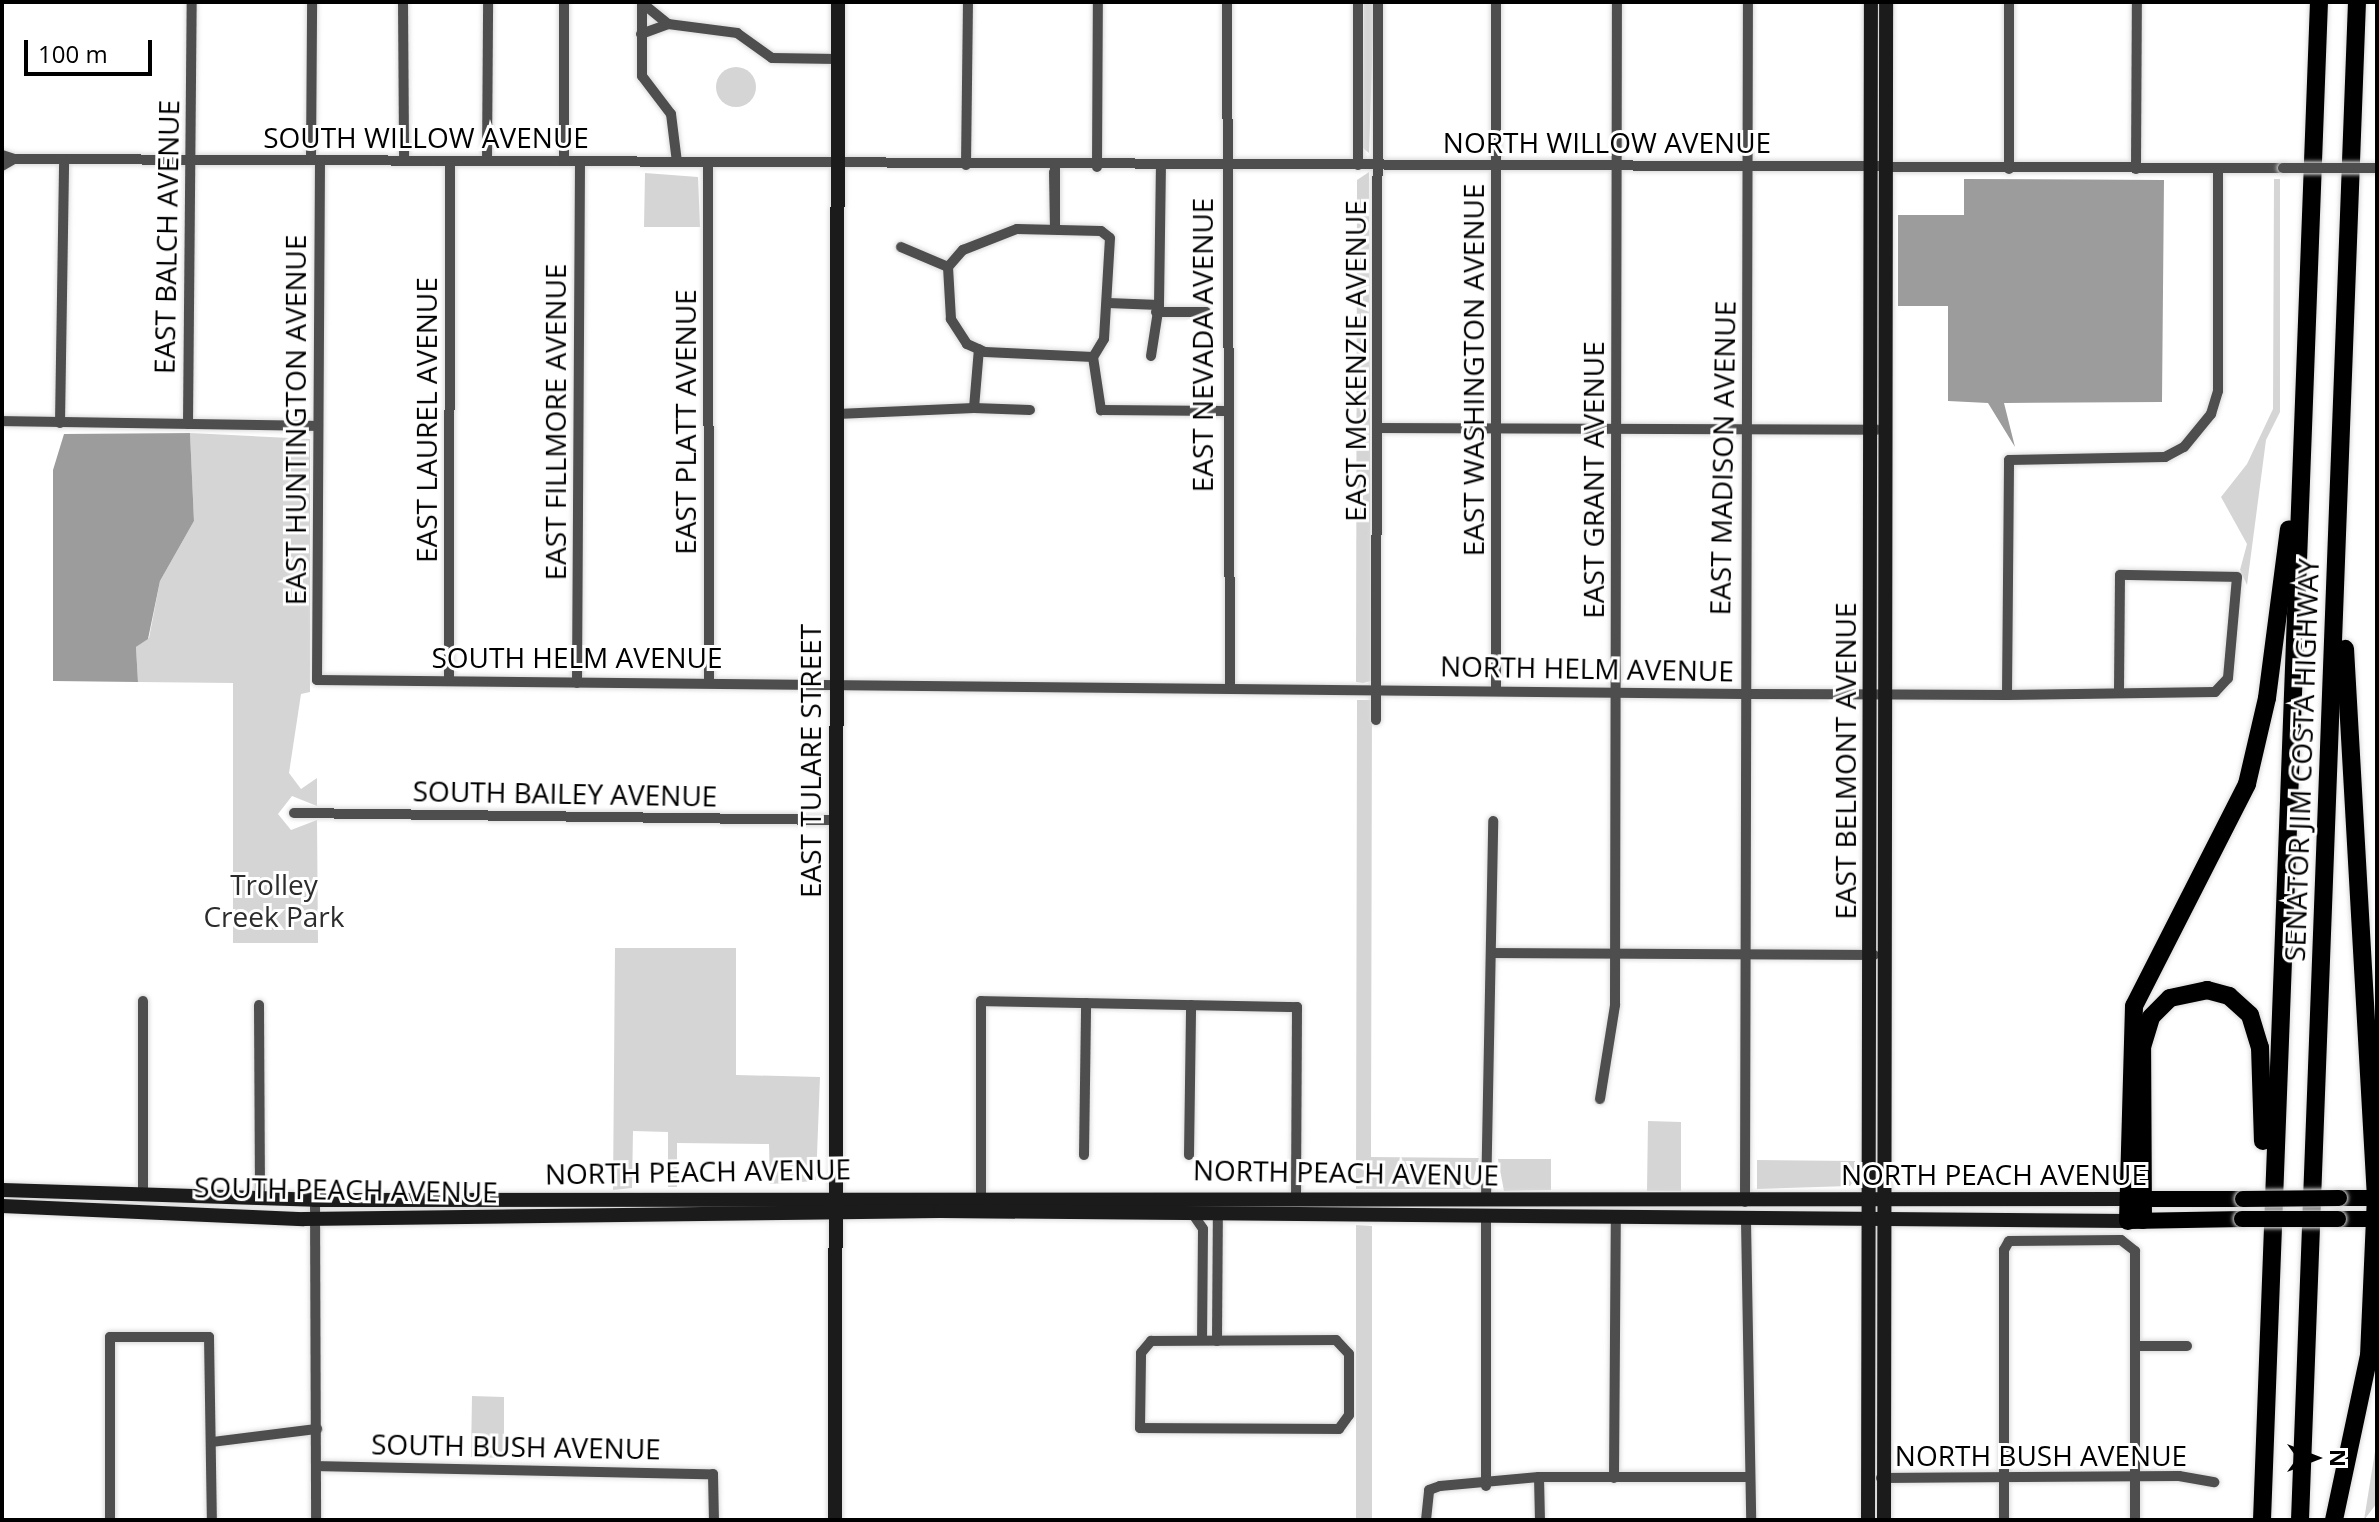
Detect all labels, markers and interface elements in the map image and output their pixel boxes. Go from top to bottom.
scale bar [28,24,156,74]
text: 100 m [38,37,108,70]
street label: EAST BALCH AVENUE [147,100,185,374]
street label: SOUTH WILLOW AVENUE [263,120,589,154]
street label: NORTH WILLOW AVENUE [1443,125,1771,159]
street label: EAST WASHINGTON AVENUE [1456,184,1490,556]
street label: EAST NEVADA AVENUE [1185,198,1219,492]
street label: EAST MCKENZIE AVENUE [1338,200,1372,522]
street label: EAST HUNTINGTON AVENUE [278,235,312,605]
street label: EAST FILLMORE AVENUE [538,264,572,580]
street label: EAST LAUREL AVENUE [409,277,443,563]
street label: EAST PLATT AVENUE [668,289,702,555]
street label: EAST MADISON AVENUE [1702,300,1742,616]
street label: EAST GRANT AVENUE [1576,341,1610,619]
street label: SENATOR JIM COSTA HIGHWAY [2277,558,2325,962]
street label: EAST BELMONT AVENUE [1828,602,1862,920]
street label: EAST TULARE STREET [793,624,827,898]
street label: SOUTH HELM AVENUE [431,640,723,674]
street label: NORTH HELM AVENUE [1440,649,1734,687]
street label: SOUTH BAILEY AVENUE [412,774,718,812]
park label: Trolley Creek Park [203,867,345,933]
street label: NORTH PEACH AVENUE [545,1152,851,1190]
street label: NORTH PEACH AVENUE [1193,1153,1499,1191]
street label: NORTH PEACH AVENUE [1841,1157,2147,1191]
street label: SOUTH PEACH AVENUE [194,1170,498,1208]
north arrow [2275,1418,2355,1498]
street label: SOUTH BUSH AVENUE [371,1427,661,1465]
street label: NORTH BUSH AVENUE [1895,1438,2187,1472]
text: N [2324,1449,2354,1467]

